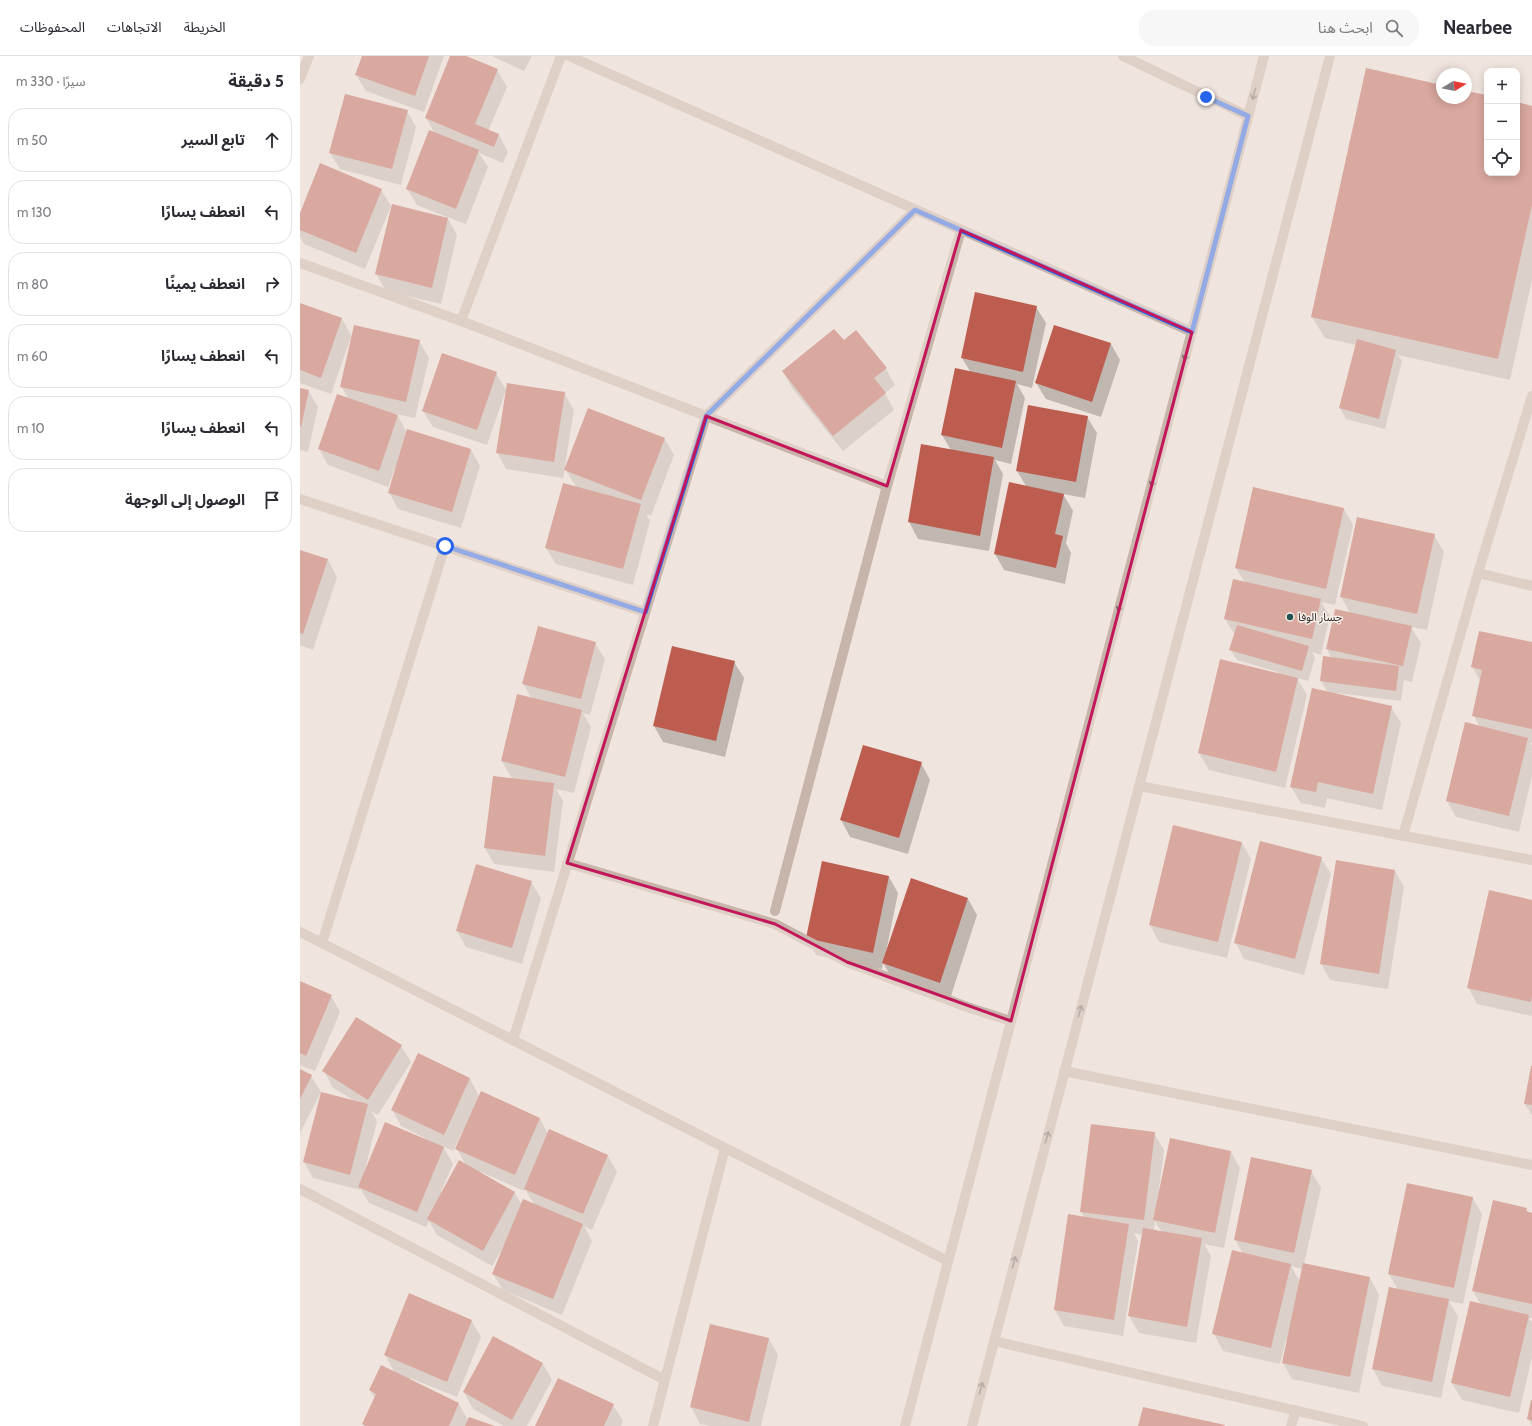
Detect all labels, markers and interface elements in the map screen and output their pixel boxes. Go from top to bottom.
search box [1139,10,1419,46]
text: Nearbee [1443,16,1512,39]
icon: search [1383,17,1405,39]
text: المحفوظات [20,18,85,36]
text: الاتجاهات [107,18,162,36]
text: الخريطة [184,18,226,36]
text: ابحث هنا [1318,19,1373,37]
north arrow [1436,68,1472,104]
map controls [1484,68,1520,176]
button: + [1484,68,1520,104]
text: 5 دقيقة [228,71,284,91]
text: سيرًا · 330 m [16,73,85,89]
one-way arrow [1250,87,1258,100]
route end [1197,88,1215,106]
button: − [1484,104,1520,140]
icon: ahead [261,129,283,151]
text: تابع السير [181,131,245,149]
text: 50 m [17,132,47,148]
button: locate [1484,140,1520,176]
icon: left [261,201,283,223]
text: انعطف يسارًا [161,203,245,221]
text: 130 m [17,204,52,220]
icon: right [261,273,283,295]
text: انعطف يمينًا [165,275,245,293]
text: 80 m [17,276,48,292]
icon: left [261,345,283,367]
text: انعطف يسارًا [161,347,245,365]
text: 60 m [17,348,48,364]
one-way arrow [1182,348,1189,361]
icon: left [261,417,283,439]
text: انعطف يسارًا [161,419,245,437]
text: 10 m [17,420,45,436]
one-way arrow [1149,474,1156,487]
icon: arrive [261,489,283,511]
text: الوصول إلى الوجهة [125,491,245,509]
route start [436,537,454,555]
one-way arrow [1116,600,1123,613]
place label: جسار الوفا [1298,610,1343,624]
marker: جسار الوفا [1285,612,1295,622]
one-way arrow [1077,1005,1084,1018]
one-way arrow [1044,1130,1051,1143]
one-way arrow [1011,1256,1018,1269]
one-way arrow [978,1382,986,1395]

